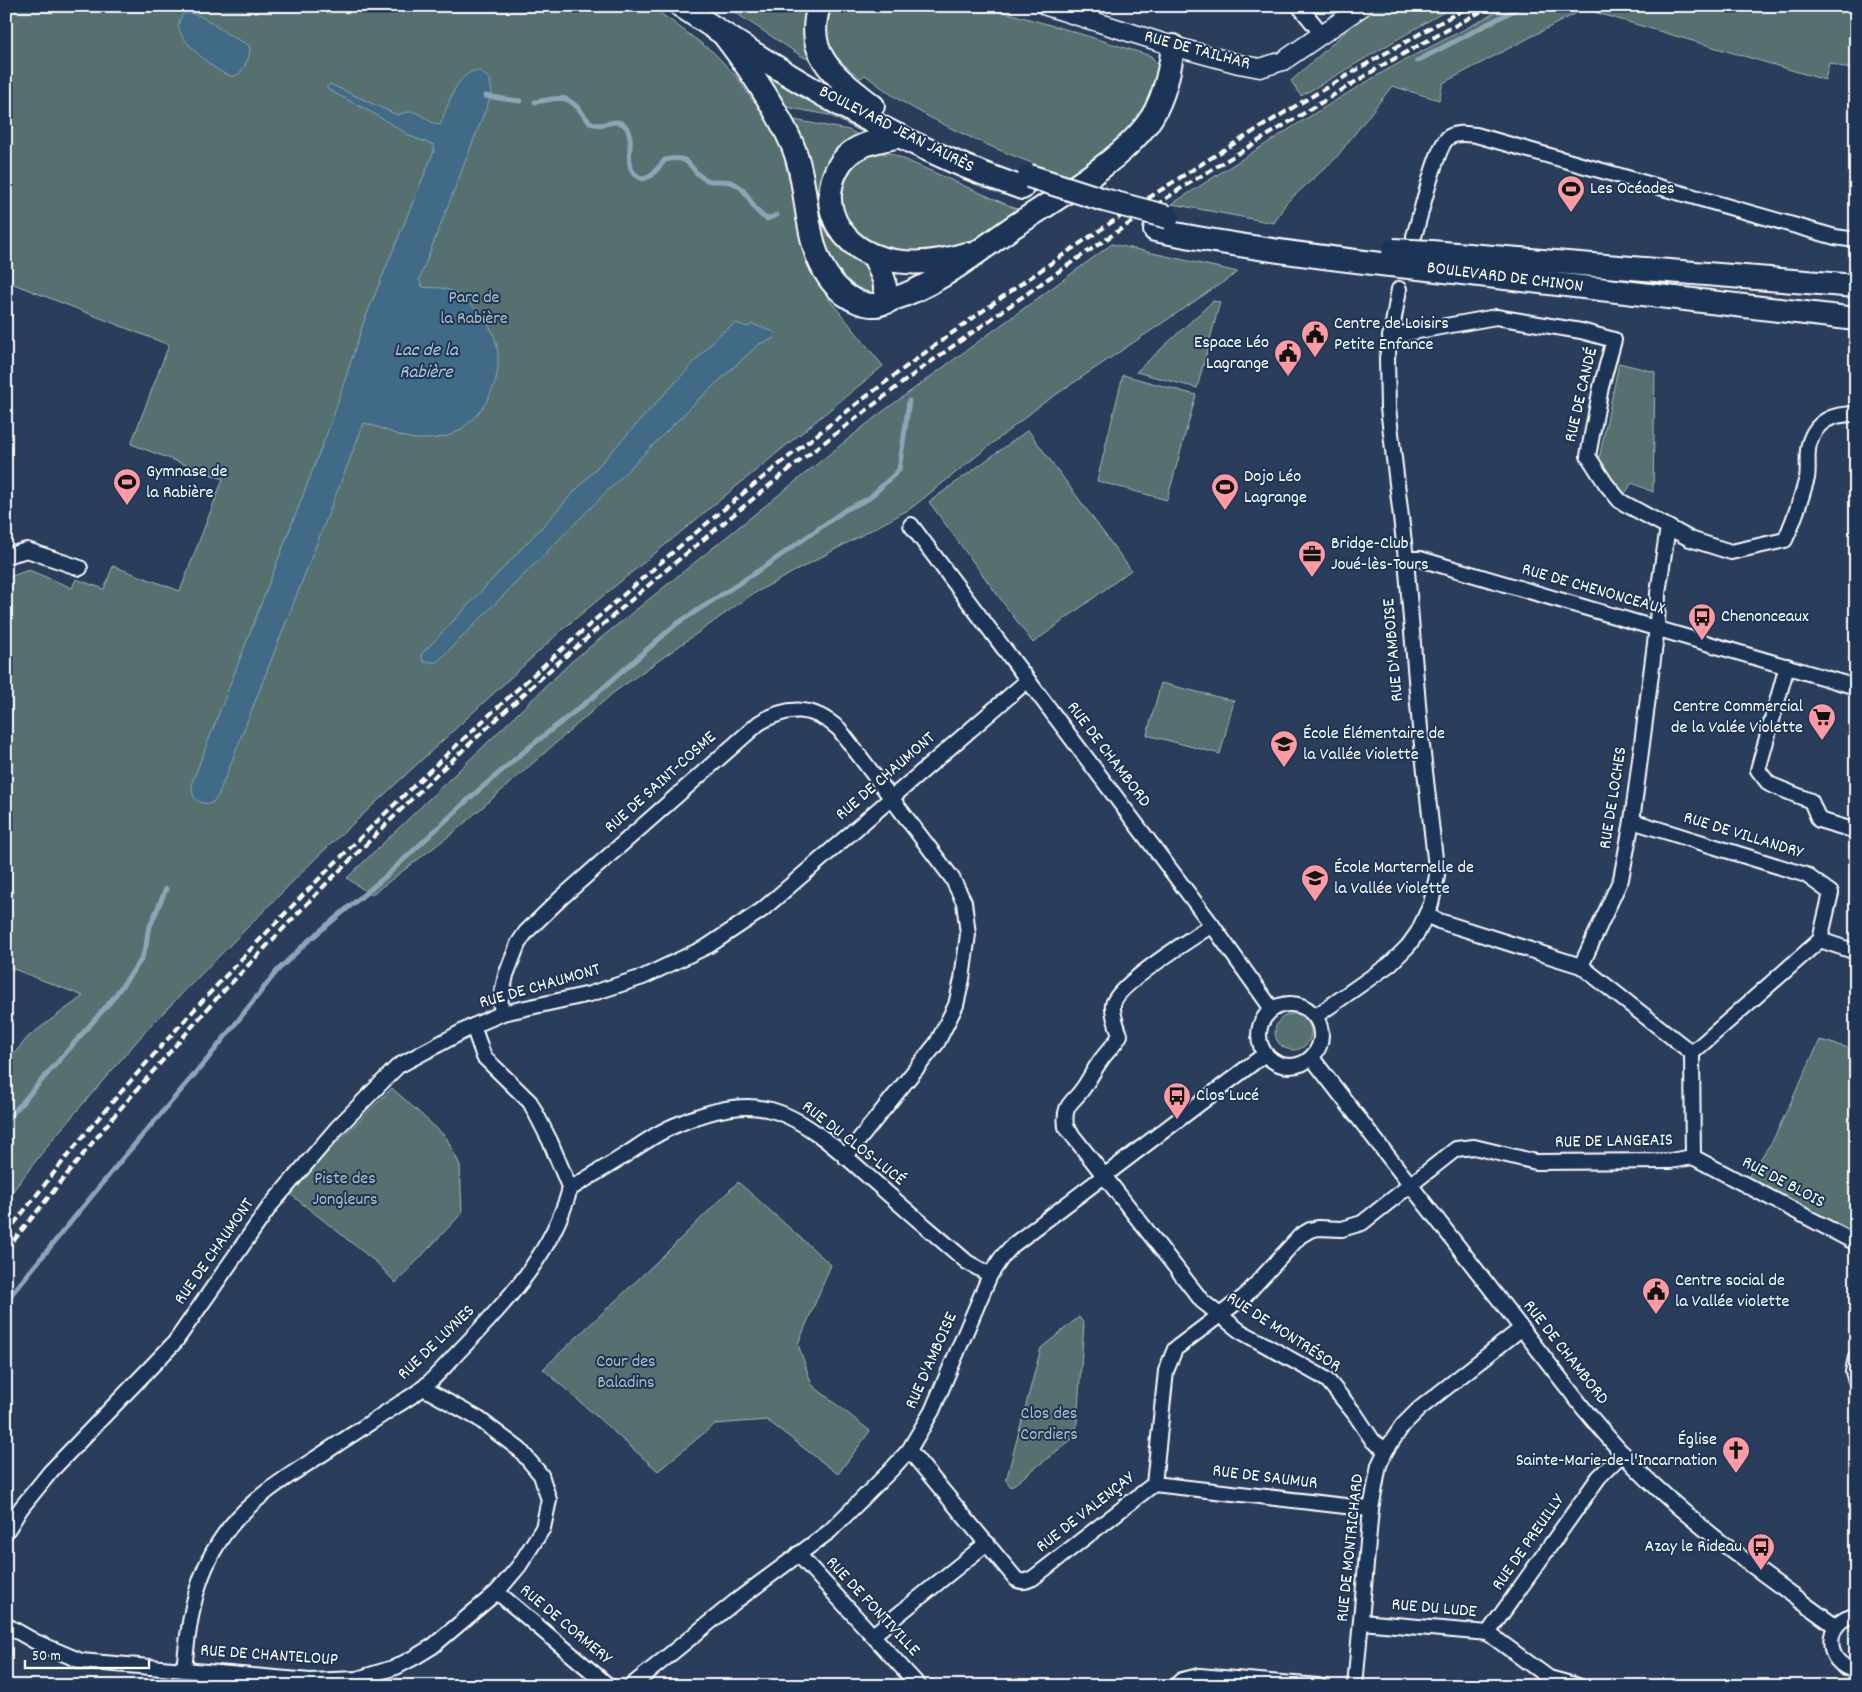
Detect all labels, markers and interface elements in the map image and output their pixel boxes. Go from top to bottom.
street label: RUE DE TAILHAR [1141,25,1253,77]
street label: BOULEVARD JEAN JAURÈS [814,80,978,180]
sports icon: Les Océades [1556,174,1586,213]
place label: Les Océades [1590,177,1675,202]
street label: BOULEVARD DE CHINON [1425,256,1585,300]
park label: Parc de la Rabière [440,286,508,332]
place label: Centre de Loisirs Petite Enfance [1334,312,1449,358]
public building icon: Centre de Loisirs Petite Enfance [1300,319,1330,358]
place label: Espace Léo Lagrange [1194,331,1269,377]
water label: Lac de la Rabière [394,338,459,387]
public building icon: Espace Léo Lagrange [1273,338,1303,377]
street label: RUE DE CANDÉ [1559,345,1605,445]
place label: Gymnase de la Rabière [146,460,228,506]
place label: Dojo Léo Lagrange [1244,465,1307,511]
sports icon: Gymnase de la Rabière [112,467,142,506]
sports icon: Dojo Léo Lagrange [1210,472,1240,511]
place label: Bridge-Club Joué-lès-Tours [1331,532,1429,578]
office icon: Bridge-Club Joué-lès-Tours [1297,539,1327,578]
street label: RUE DE CHENONCEAUX [1519,558,1667,622]
street label: RUE D'AMBOISE [1377,597,1411,703]
bus stop icon: Chenonceaux [1687,602,1717,641]
place label: Chenonceaux [1721,605,1809,630]
place label: Centre Commercial de la Valée Violette [1671,695,1804,741]
street label: RUE DE CHAMBORD [1060,697,1156,813]
supermarket icon: Centre Commercial de la Valée Violette [1807,702,1837,741]
place label: École Élémentaire de la Vallée Violette [1303,722,1445,768]
street label: RUE DE SAINT-COSME [600,726,722,840]
street label: RUE DE CHAUMONT [831,727,941,827]
school or university icon: École Élémentaire de la Vallée Violette [1269,729,1299,768]
street label: RUE DE LOCHES [1594,745,1634,851]
street label: RUE DE VILLANDRY [1680,806,1807,866]
place label: École Marternelle de la Vallée Violette [1334,856,1474,902]
school or university icon: École Marternelle de la Vallée Violette [1300,863,1330,902]
street label: RUE DE CHAUMONT [477,958,603,1016]
bus stop icon: Clos Lucé [1162,1081,1192,1120]
place label: Clos Lucé [1196,1084,1259,1109]
street label: RUE DU CLOS-LUCÉ [796,1095,910,1193]
street label: RUE DE LANGEAIS [1555,1128,1673,1156]
street label: RUE DE BLOIS [1737,1151,1829,1215]
park label: Piste des Jongleurs [313,1167,377,1213]
street label: RUE DE CHAUMONT [169,1194,261,1310]
place label: Centre social de la Vallée violette [1675,1269,1790,1315]
public building icon: Centre social de la Vallée violette [1641,1276,1671,1315]
street label: RUE DE MONTRÉSOR [1221,1286,1345,1380]
street label: RUE DE CHAMBORD [1516,1295,1614,1411]
street label: RUE DE LUYNES [393,1300,481,1386]
street label: RUE D'AMBOISE [900,1309,964,1413]
park label: Cour des Baladins [596,1350,656,1396]
park label: Clos des Cordiers [1020,1402,1078,1448]
place label: Église Sainte-Marie-de-l'Incarnation [1516,1428,1717,1474]
church icon: Église Sainte-Marie-de-l'Incarnation [1721,1435,1751,1474]
street label: RUE DE SAUMUR [1211,1459,1319,1497]
street label: RUE DE VALENÇAY [1031,1466,1142,1559]
street label: RUE DE MONTRICHARD [1331,1473,1371,1623]
street label: RUE DE PREUILLY [1487,1489,1572,1596]
bus stop icon: Azay le Rideau [1746,1532,1776,1571]
place label: Azay le Rideau [1645,1535,1742,1560]
street label: RUE DE FONTIVILLE [819,1551,925,1663]
street label: RUE DE CORMERY [514,1579,618,1672]
street label: RUE DU LUDE [1390,1593,1478,1625]
scale bar [25,1637,149,1669]
street label: RUE DE CHANTELOUP [199,1639,339,1673]
text: 50 m [32,1646,61,1668]

